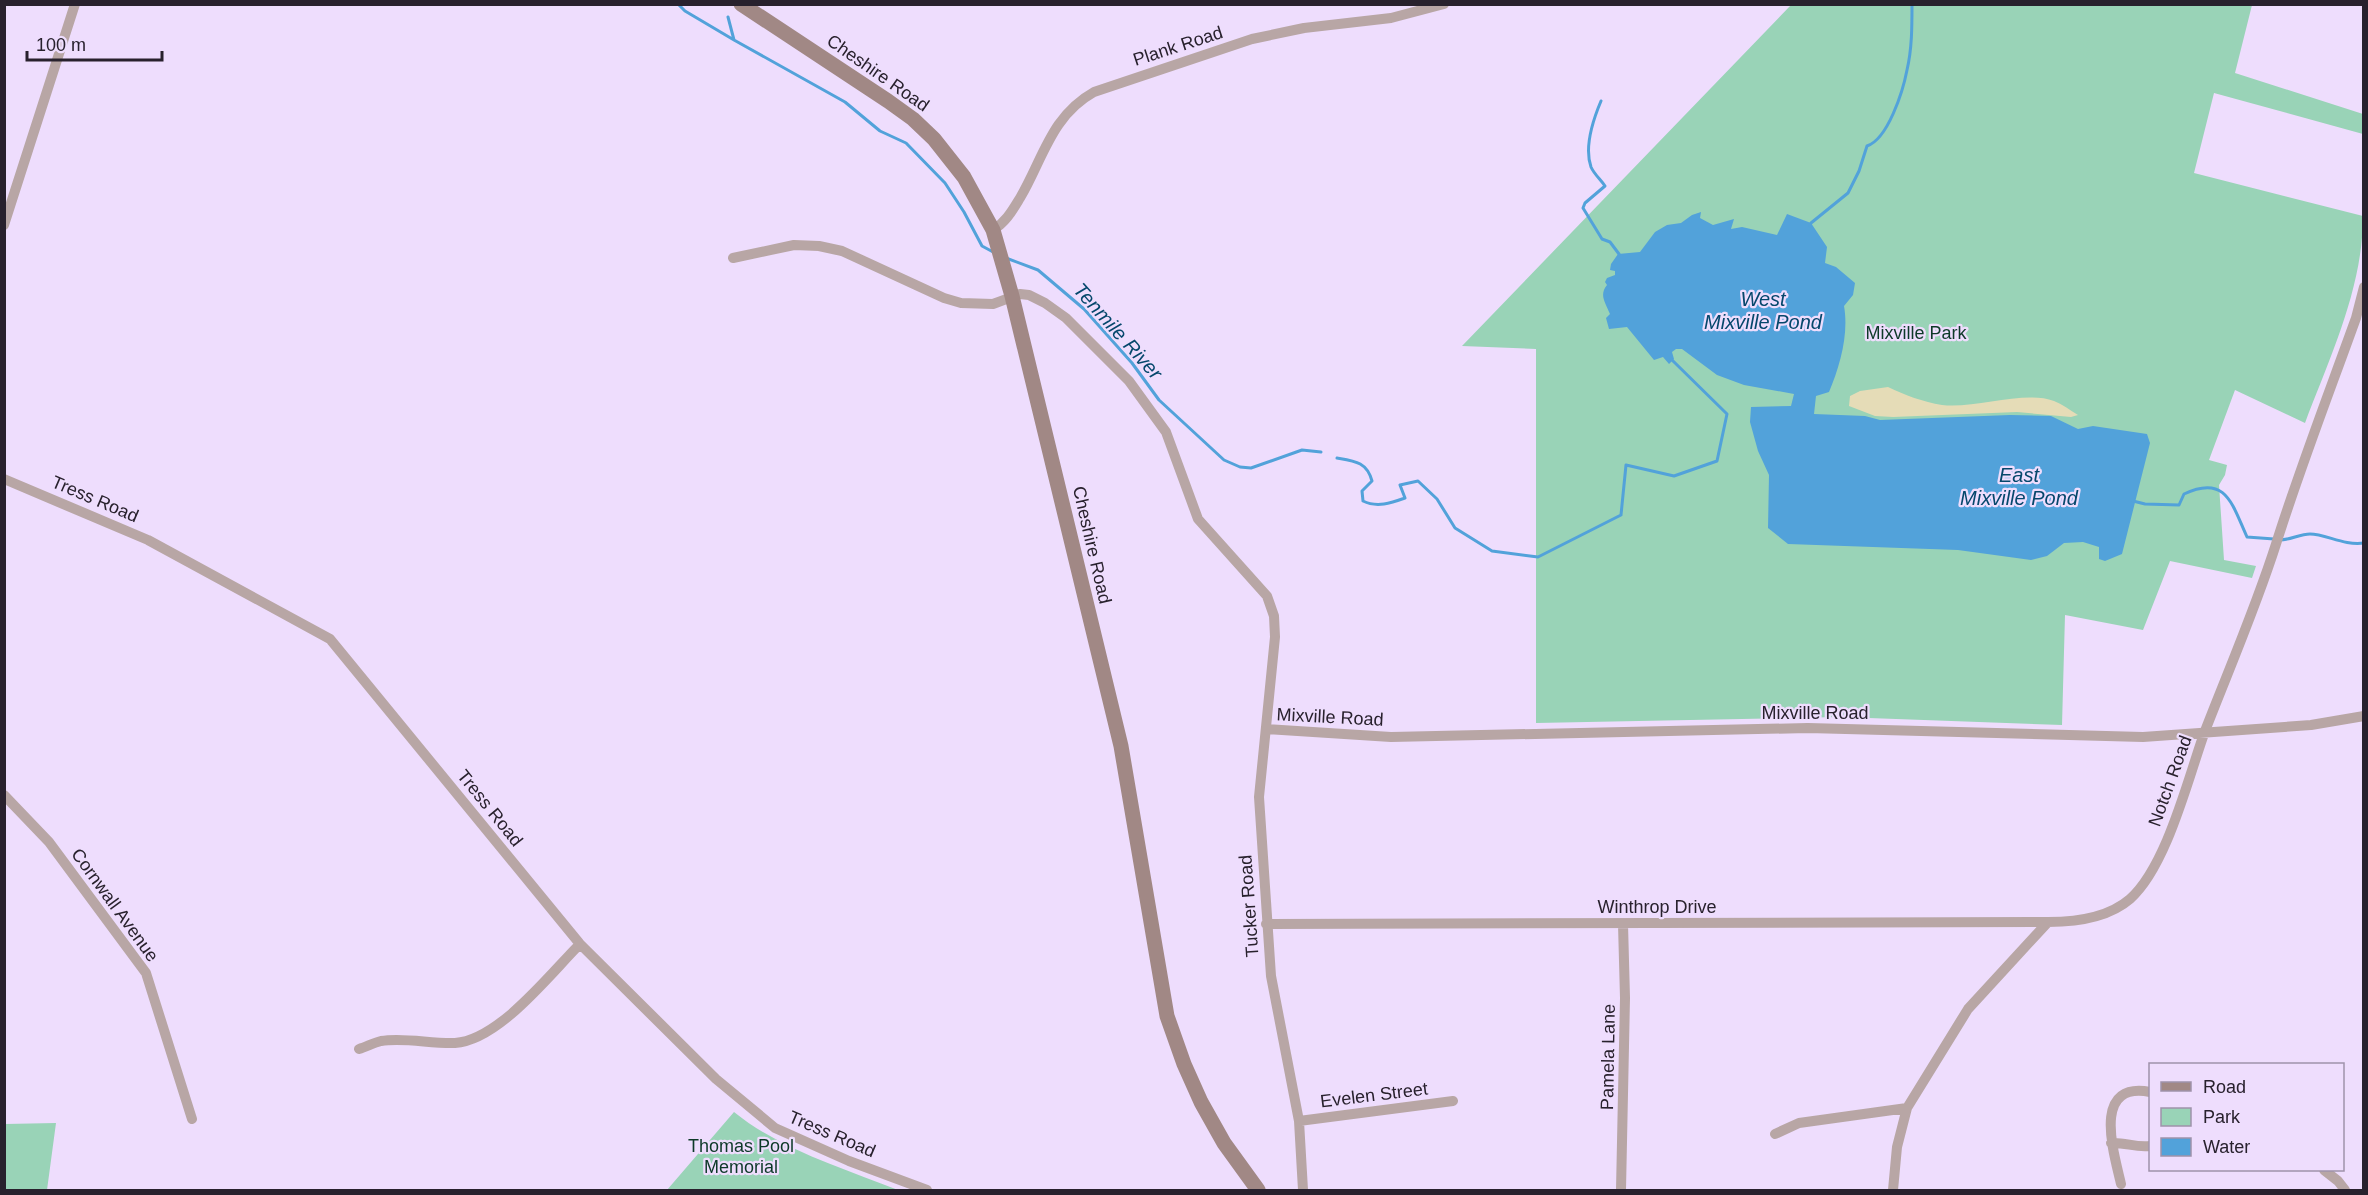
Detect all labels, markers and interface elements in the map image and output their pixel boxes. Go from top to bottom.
street label: Plank Road [1131,22,1225,70]
scale bar [27,24,162,62]
street label: Cheshire Road [823,30,933,116]
text: 100 m [36,35,86,55]
water label: Tenmile River [1069,278,1168,385]
water label: West Mixville Pond [1704,288,1823,333]
park label: Mixville Park [1865,323,1968,343]
water label: East Mixville Pond [1960,464,2079,509]
street label: Tress Road [49,472,141,526]
street label: Cheshire Road [1069,484,1115,606]
street label: Mixville Road [1761,703,1869,723]
street label: Mixville Road [1276,704,1384,730]
street label: Notch Road [2144,733,2196,829]
street label: Tress Road [453,766,527,850]
street label: Cornwall Avenue [67,845,163,965]
street label: Tucker Road [1235,854,1263,958]
street label: Winthrop Drive [1597,897,1717,917]
street label: Pamela Lane [1597,1004,1619,1110]
legend [2149,1063,2344,1171]
text: Road [2203,1077,2246,1097]
street label: Evelen Street [1319,1078,1429,1112]
street label: Tress Road [786,1107,878,1161]
text: Park [2203,1107,2241,1127]
park label: Thomas Pool Memorial [688,1136,794,1177]
text: Water [2203,1137,2250,1157]

